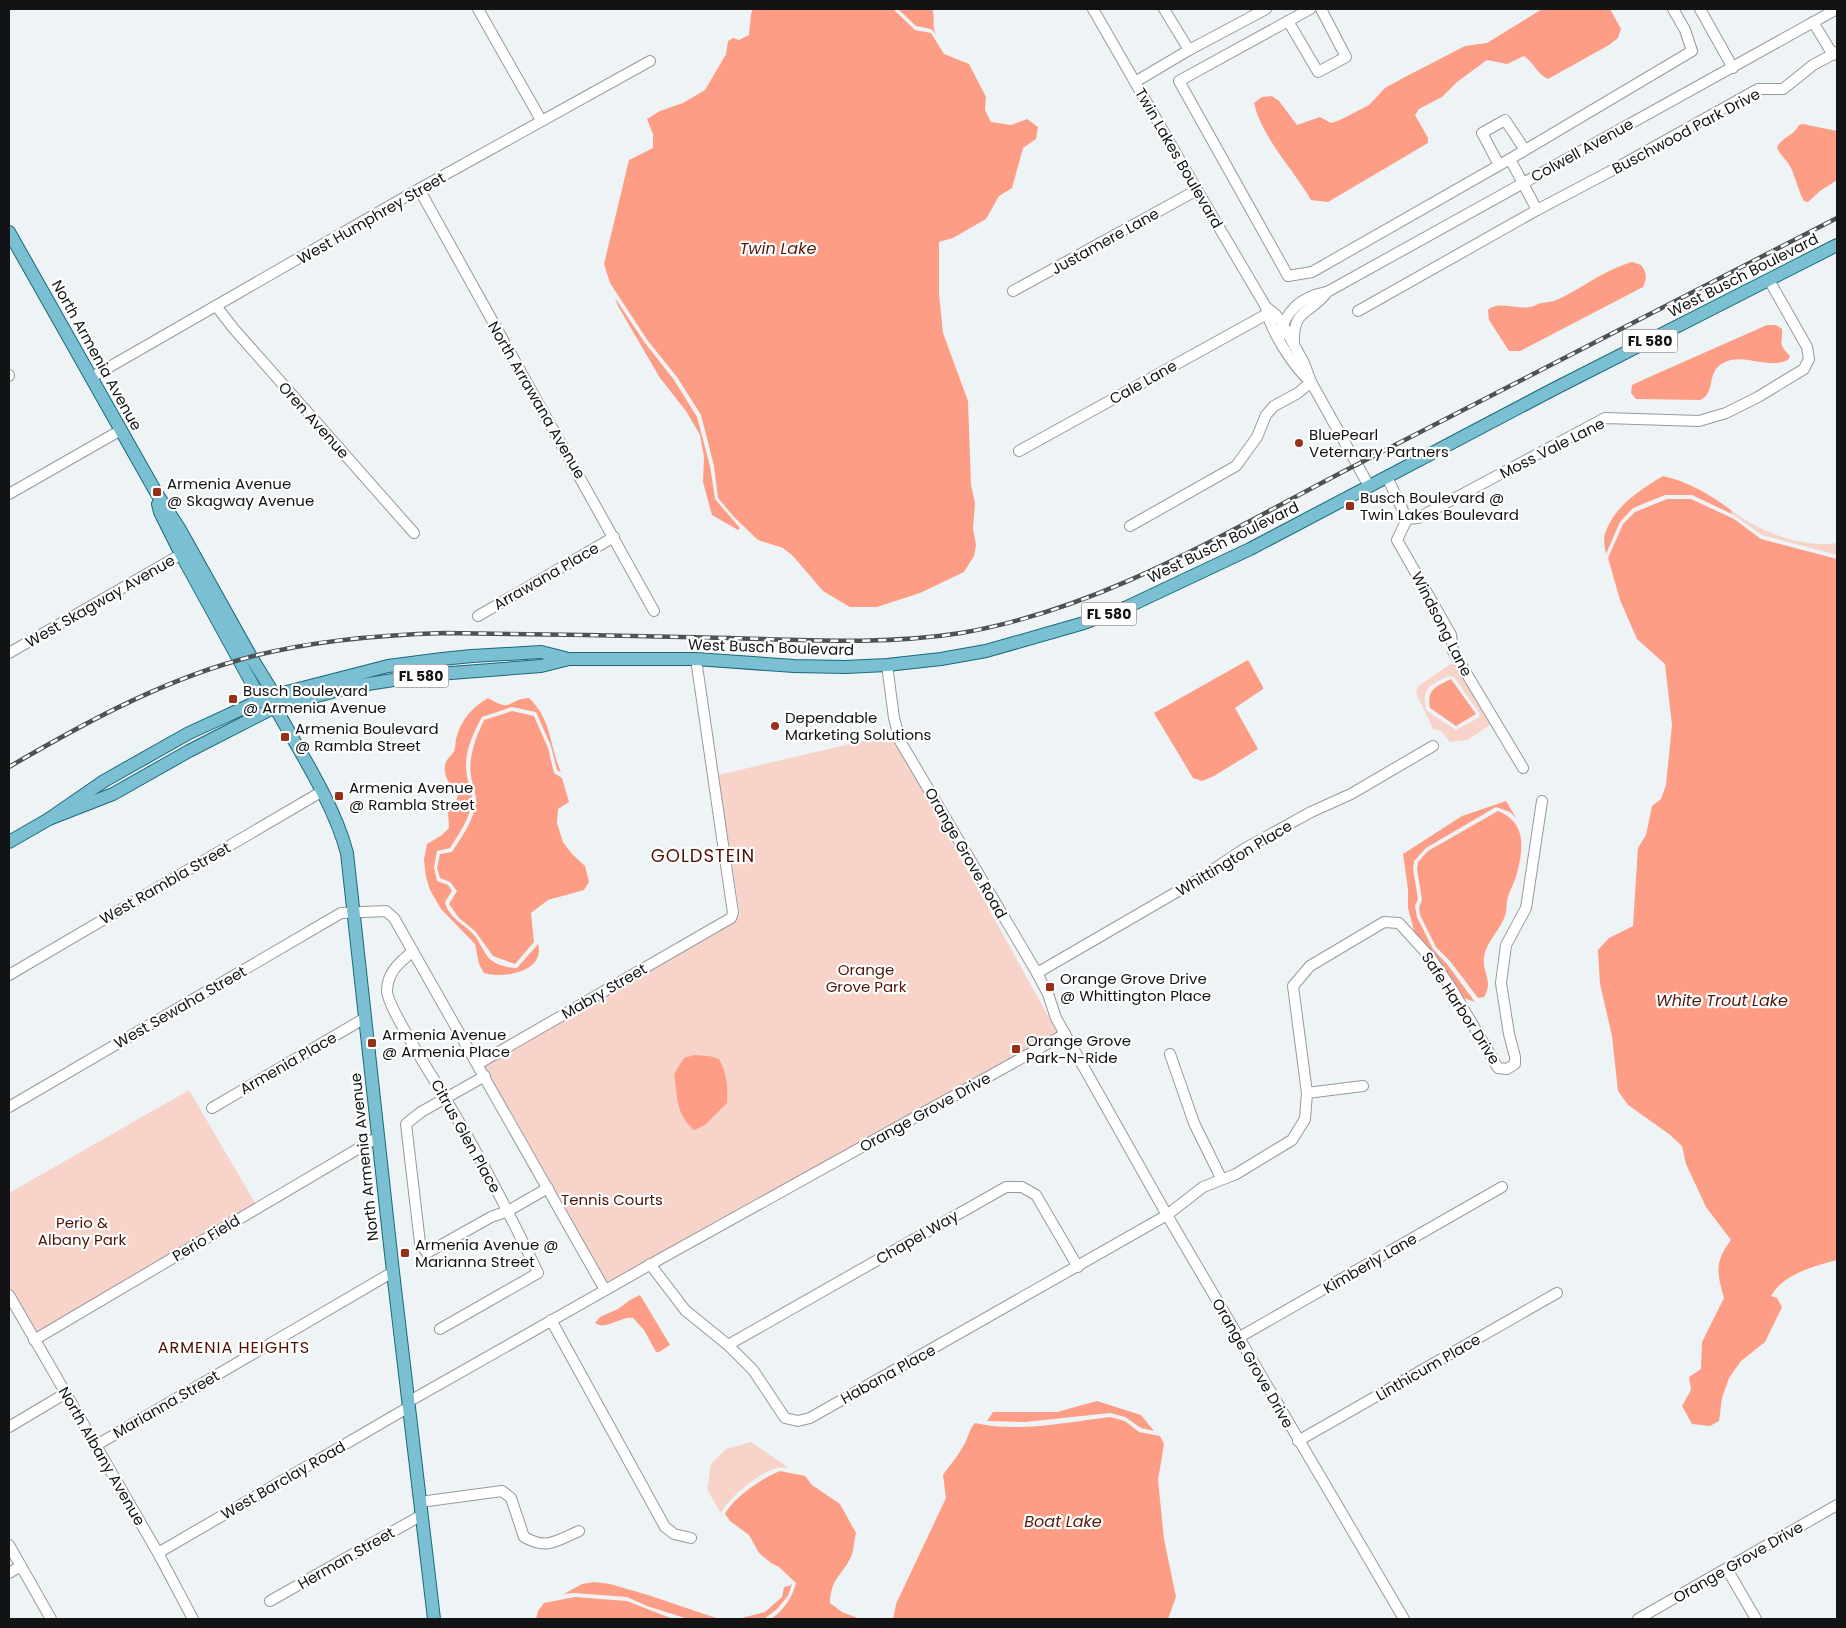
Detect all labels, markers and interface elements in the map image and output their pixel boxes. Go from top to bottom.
street label: Buschwood Park Drive [1608,83,1764,179]
street label: Twin Lakes Boulevard [1130,84,1228,232]
street label: Colwell Avenue [1527,113,1637,187]
street label: West Humphrey Street [293,167,449,269]
street label: Justamere Lane [1047,203,1163,279]
street label: West Busch Boulevard [1664,228,1822,322]
water label: Twin Lake [740,237,816,260]
street label: North Armenia Avenue [47,276,147,434]
street label: North Arrawana Avenue [483,317,591,483]
road number: FL 580 [1622,330,1678,352]
street label: Cale Lane [1105,355,1181,409]
street label: Oren Avenue [274,377,354,463]
street label: Moss Vale Lane [1496,413,1608,483]
place label: BluePearl Veternary Partners [1309,424,1449,462]
marker: BluePearl Veternary Partners [1293,437,1305,449]
place label: Armenia Avenue @ Skagway Avenue [167,473,314,511]
marker: Armenia Avenue @ Skagway Avenue [151,486,163,498]
place label: Busch Boulevard @ Twin Lakes Boulevard [1360,487,1519,525]
street label: West Busch Boulevard [1144,496,1302,588]
marker: Busch Boulevard @ Twin Lakes Boulevard [1344,500,1356,512]
street label: Arrawana Place [489,537,603,615]
street label: West Skagway Avenue [21,550,179,652]
street label: Windsong Lane [1407,568,1477,680]
road number: FL 580 [1082,602,1136,626]
street label: West Busch Boulevard [688,634,854,660]
road number: FL 580 [394,664,448,688]
place label: Busch Boulevard @ Armenia Avenue [243,680,386,718]
marker: Busch Boulevard @ Armenia Avenue [227,693,239,705]
place label: Dependable Marketing Solutions [785,707,932,745]
place label: Armenia Boulevard @ Rambla Street [295,718,439,756]
marker: Dependable Marketing Solutions [769,720,781,732]
marker: Armenia Boulevard @ Rambla Street [279,731,291,743]
place label: Armenia Avenue @ Rambla Street [349,777,475,815]
street label: Orange Grove Road [920,784,1012,922]
marker: Armenia Avenue @ Rambla Street [333,790,345,802]
street label: Whittington Place [1172,815,1296,901]
street label: West Rambla Street [96,837,234,929]
district label: GOLDSTEIN [651,843,755,868]
street label: Safe Harbor Drive [1417,948,1505,1068]
street label: Mabry Street [558,958,650,1024]
park label: Orange Grove Park [826,959,907,997]
street label: West Sewaha Street [110,961,250,1053]
place label: Orange Grove Drive @ Whittington Place [1060,968,1211,1006]
marker: Orange Grove Drive @ Whittington Place [1044,981,1056,993]
water label: White Trout Lake [1656,989,1788,1012]
place label: Armenia Avenue @ Armenia Place [382,1024,510,1062]
street label: Armenia Place [236,1027,340,1099]
place label: Orange Grove Park-N-Ride [1026,1030,1131,1068]
marker: Armenia Avenue @ Armenia Place [366,1037,378,1049]
marker: Orange Grove Park-N-Ride [1010,1043,1022,1055]
street label: Orange Grove Drive [856,1067,994,1157]
street label: North Armenia Avenue [345,1072,383,1242]
street label: Citrus Glen Place [426,1075,506,1197]
park label: Tennis Courts [561,1189,663,1210]
street label: Chapel Way [872,1205,962,1269]
street label: Perio Field [168,1210,244,1266]
park label: Perio & Albany Park [38,1212,126,1250]
street label: Kimberly Lane [1319,1228,1421,1298]
place label: Armenia Avenue @ Marianna Street [415,1234,558,1272]
marker: Armenia Avenue @ Marianna Street [399,1247,411,1259]
street label: Orange Grove Drive [1207,1294,1299,1432]
street label: Linthicum Place [1372,1329,1484,1405]
district label: ARMENIA HEIGHTS [158,1336,310,1359]
street label: Habana Place [837,1339,939,1409]
street label: Marianna Street [109,1365,223,1443]
street label: North Albany Avenue [54,1383,150,1529]
street label: West Barclay Road [217,1436,349,1524]
water label: Boat Lake [1024,1510,1102,1533]
street label: Orange Grove Drive [1669,1516,1807,1608]
street label: Herman Street [294,1522,398,1594]

